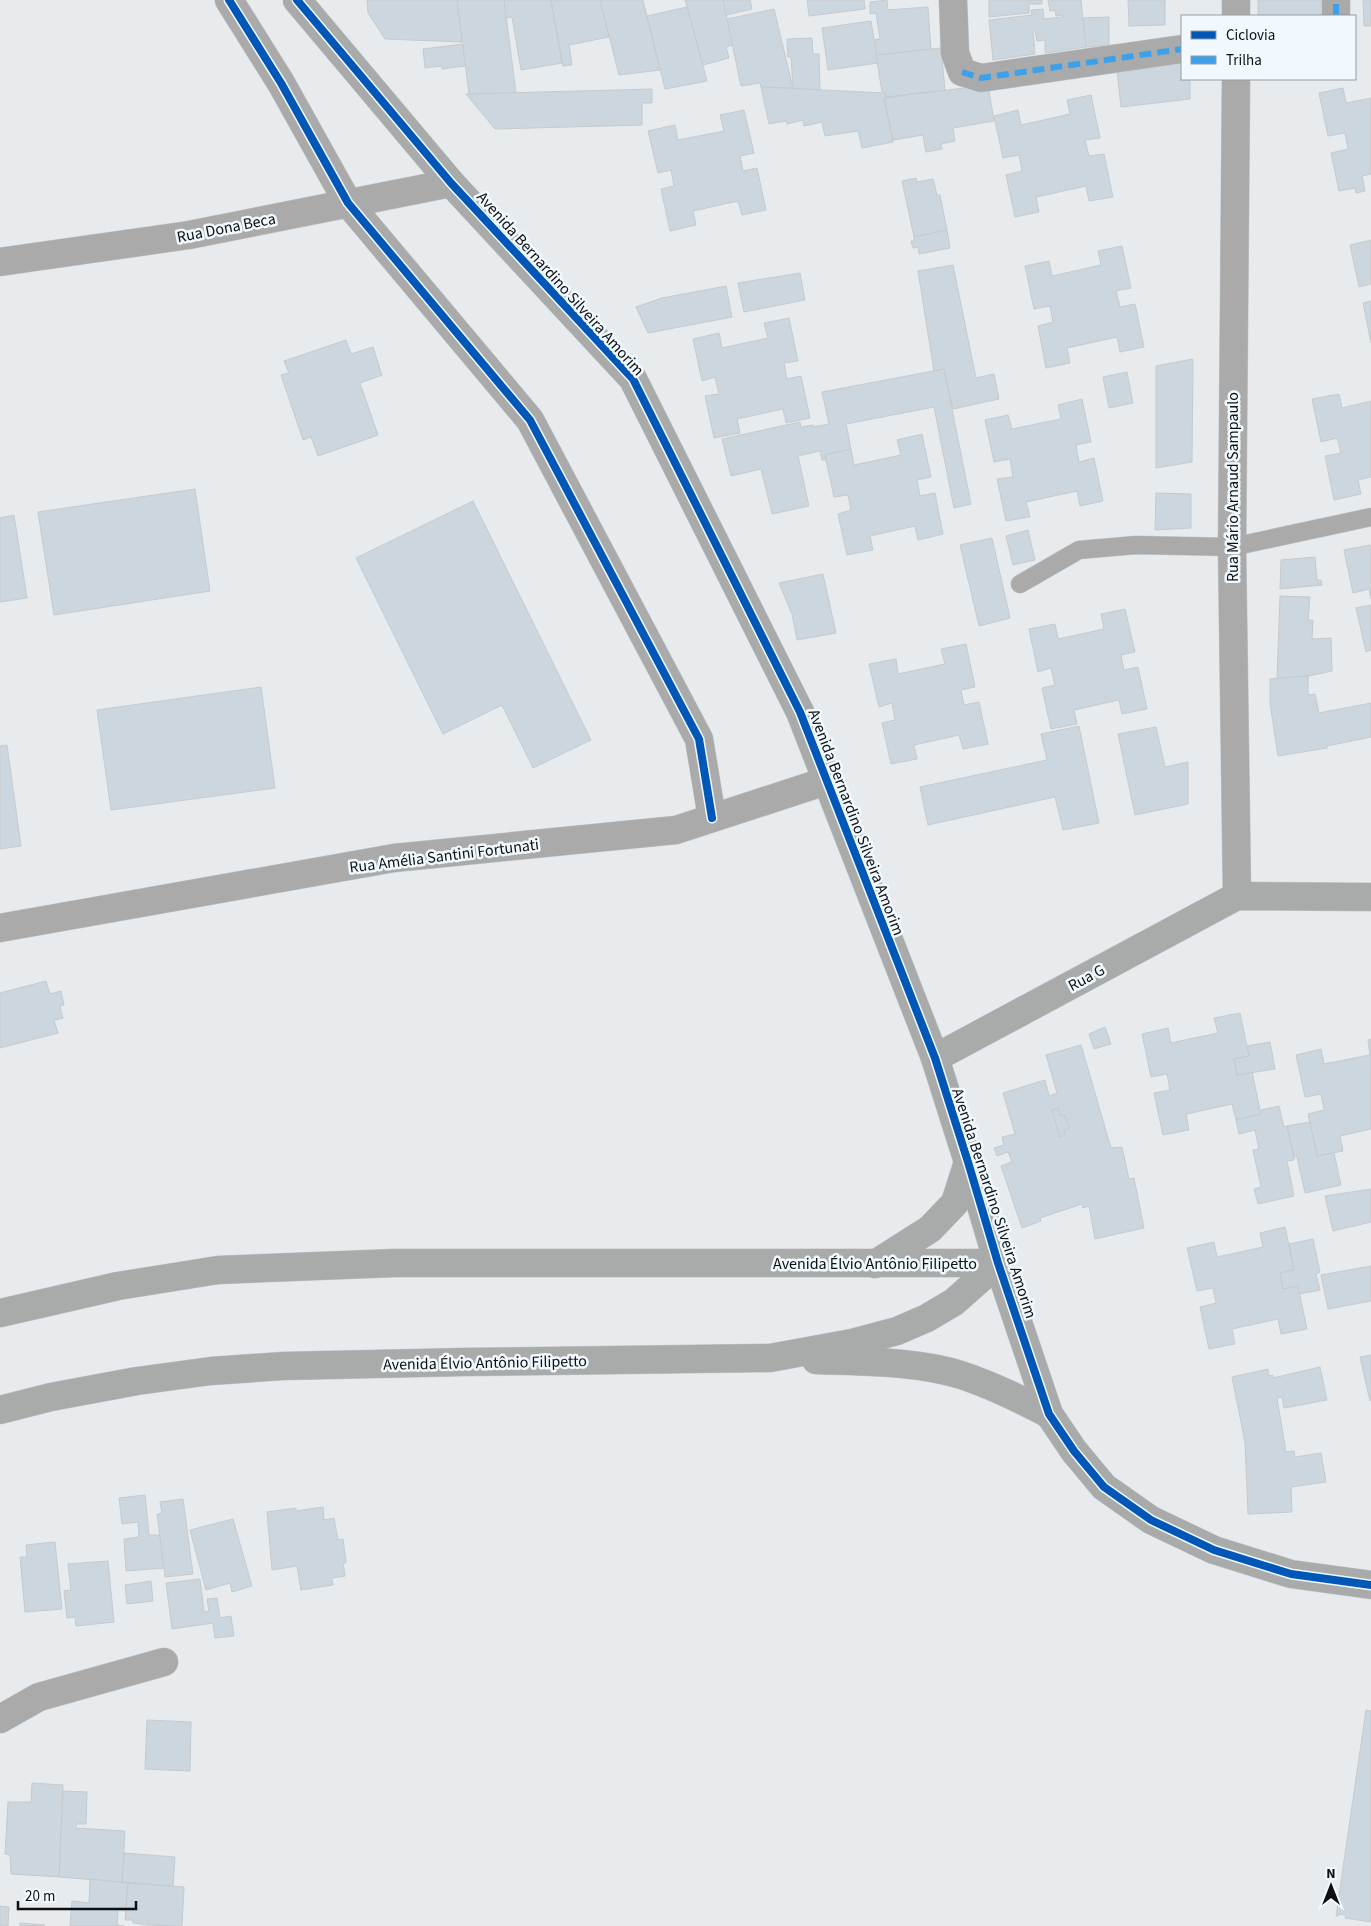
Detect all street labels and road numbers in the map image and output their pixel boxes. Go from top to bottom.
street label: Avenida Bernardino Silveira Amorim [471,187,649,381]
street label: Rua Dona Beca [175,208,277,248]
street label: Rua Mário Arnaud Sampaulo [1222,392,1244,582]
street label: Avenida Bernardino Silveira Amorim [803,706,910,939]
street label: Rua Amélia Santini Fortunati [348,833,540,879]
street label: Rua G [1064,959,1109,997]
street label: Avenida Bernardino Silveira Amorim [946,1085,1042,1321]
street label: Avenida Élvio Antônio Filipetto [773,1253,977,1275]
street label: Avenida Élvio Antônio Filipetto [383,1350,587,1376]

